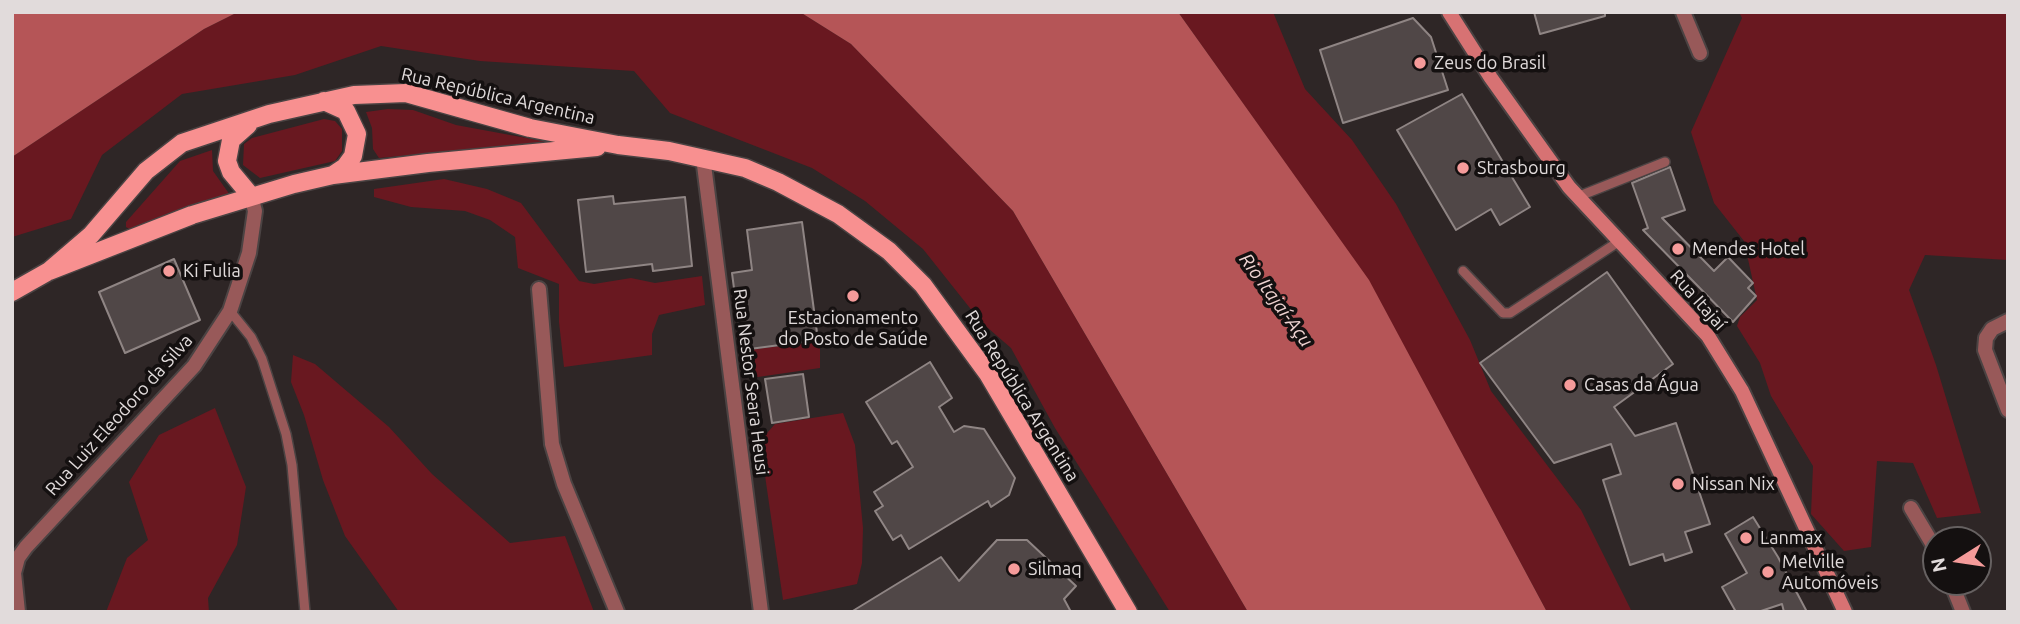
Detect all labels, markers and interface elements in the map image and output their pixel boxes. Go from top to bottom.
place label: Zeus do Brasil [1434,52,1546,74]
marker: Zeus do Brasil [1412,55,1428,71]
street label: Rua República Argentina [399,63,597,129]
place label: Strasbourg [1477,157,1566,179]
marker: Strasbourg [1455,160,1471,176]
place label: Mendes Hotel [1692,238,1805,260]
marker: Mendes Hotel [1670,241,1686,257]
water label: Rio Itajaí-Açu [1234,249,1318,351]
place label: Ki Fulia [183,260,241,282]
marker: Ki Fulia [161,263,177,279]
street label: Rua Itajaí [1665,265,1731,335]
street label: Rua Nestor Seara Heusi [729,288,773,476]
marker: Estacionamento do Posto de Saúde [845,288,861,304]
street label: Rua República Argentina [960,306,1084,486]
place label: Estacionamento do Posto de Saúde [778,307,928,350]
street label: Rua Luiz Eleodoro da Silva [41,330,197,500]
place label: Casas da Água [1584,374,1699,396]
marker: Casas da Água [1562,377,1578,393]
place label: Nissan Nix [1692,473,1775,495]
marker: Nissan Nix [1670,476,1686,492]
north arrow [1922,526,1992,596]
place label: Lanmax [1760,527,1823,549]
marker: Lanmax [1738,530,1754,546]
place label: Melville Automóveis [1782,551,1878,594]
text: N [1926,556,1951,574]
place label: Silmaq [1028,558,1082,580]
marker: Silmaq [1006,561,1022,577]
marker: Melville Automóveis [1760,564,1776,580]

